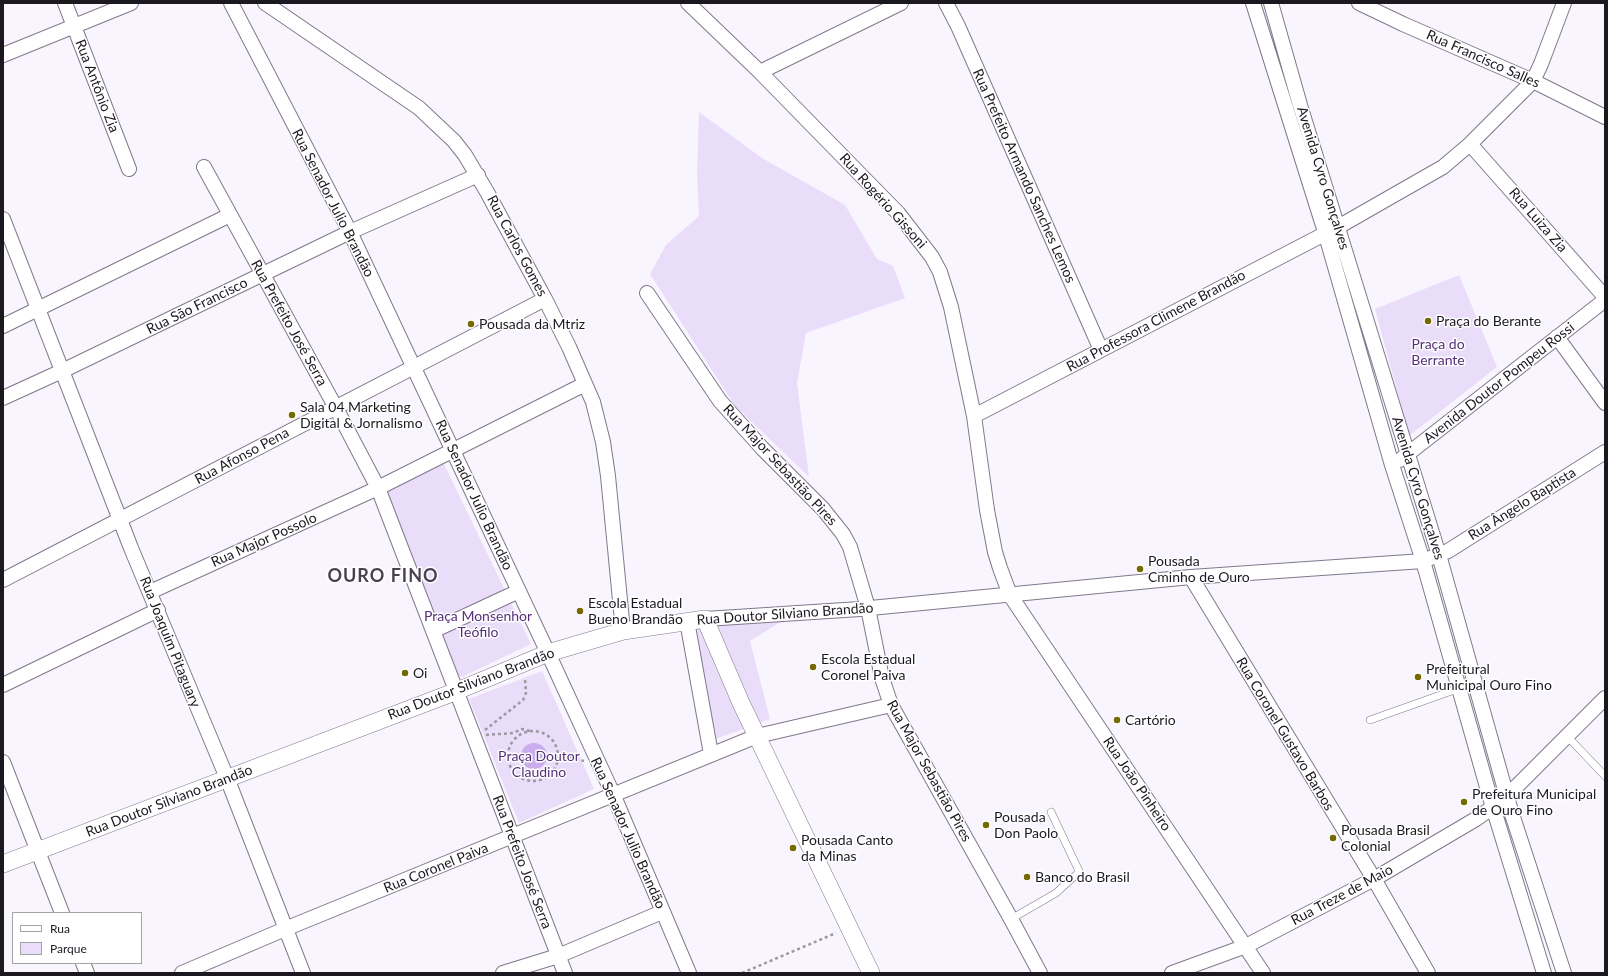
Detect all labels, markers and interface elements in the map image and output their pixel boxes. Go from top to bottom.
street label: Rua Francisco Salles [1424,26,1542,92]
street label: Rua Antônio Zia [72,37,122,135]
street label: Rua Prefeito Armando Sanches Lemos [969,66,1079,286]
street label: Avenida Cyro Gonçalves [1293,104,1353,252]
street label: Rua Senador Julio Brandão [288,126,378,280]
street label: Rua Rogério Gissoni [836,150,930,252]
street label: Rua Luiza Zia [1505,184,1571,256]
street label: Rua Carlos Gomes [483,193,551,299]
street label: Rua Prefeito José Serra [247,257,331,389]
street label: Rua Professora Climene Brandão [1064,267,1248,375]
street label: Rua São Francisco [144,274,250,338]
place label: Praça do Berante [1436,313,1541,329]
place label: Pousada da Mtriz [479,316,585,332]
marker: Praça do Berante [1423,316,1433,326]
marker: Pousada da Mtriz [466,319,476,329]
street label: Avenida Doutor Pompeu Rossi [1420,319,1578,447]
park label: Praça do Berrante [1411,336,1465,368]
place label: Sala 04 Marketing Digital & Jornalismo [300,399,423,432]
street label: Rua Major Sebastião Pires [719,401,841,529]
marker: Sala 04 Marketing Digital & Jornalismo [287,410,297,420]
street label: Avenida Cyro Gonçalves [1388,414,1448,562]
street label: Rua Senador Julio Brandão [432,417,516,573]
street label: Rua Afonso Pena [192,424,292,488]
street label: Rua Ângelo Baptista [1465,464,1579,544]
street label: Rua Major Possolo [209,509,319,571]
place label: Pousada Cminho de Ouro [1148,553,1250,586]
marker: Pousada Cminho de Ouro [1135,564,1145,574]
district label: OURO FINO [327,565,439,587]
street label: Rua Joaquim Pitaguary [136,574,204,710]
place label: Escola Estadual Bueno Brandão [588,595,683,628]
street label: Rua Doutor Silviano Brandão [696,599,874,629]
marker: Escola Estadual Bueno Brandão [575,606,585,616]
park label: Praça Monsenhor Teófilo [424,608,532,640]
street label: Rua Doutor Silviano Brandão [385,644,557,724]
place label: Escola Estadual Coronel Paiva [821,651,915,684]
street label: Rua Coronel Gustavo Barbos [1232,654,1338,814]
place label: Prefeitural Municipal Ouro Fino [1426,661,1552,694]
marker: Escola Estadual Coronel Paiva [808,662,818,672]
place label: Oi [413,665,427,681]
marker: Oi [400,668,410,678]
marker: Prefeitural Municipal Ouro Fino [1413,672,1423,682]
street label: Rua Major Sebastião Pires [883,697,975,845]
place label: Cartório [1125,712,1176,728]
marker: Cartório [1112,715,1122,725]
street label: Rua João Pinheiro [1099,734,1175,834]
park label: Praça Doutor Claudino [498,748,580,780]
street label: Rua Senador Julio Brandão [587,755,669,911]
street label: Rua Doutor Silviano Brandão [83,761,255,841]
place label: Prefeitura Municipal de Ouro Fino [1472,786,1596,818]
street label: Rua Prefeito José Serra [489,793,555,931]
marker: Prefeitura Municipal de Ouro Fino [1459,797,1469,807]
place label: Pousada Don Paolo [994,809,1058,842]
marker: Pousada Don Paolo [981,820,991,830]
place label: Pousada Brasil Colonial [1341,822,1430,854]
place label: Pousada Canto da Minas [801,832,893,864]
marker: Pousada Brasil Colonial [1328,833,1338,843]
street label: Rua Coronel Paiva [381,839,491,897]
marker: Pousada Canto da Minas [788,843,798,853]
street label: Rua Treze de Maio [1288,861,1396,929]
place label: Banco do Brasil [1035,869,1130,885]
marker: Banco do Brasil [1022,872,1032,882]
legend [12,912,142,964]
text: Rua [50,921,70,936]
text: Parque [50,941,87,956]

